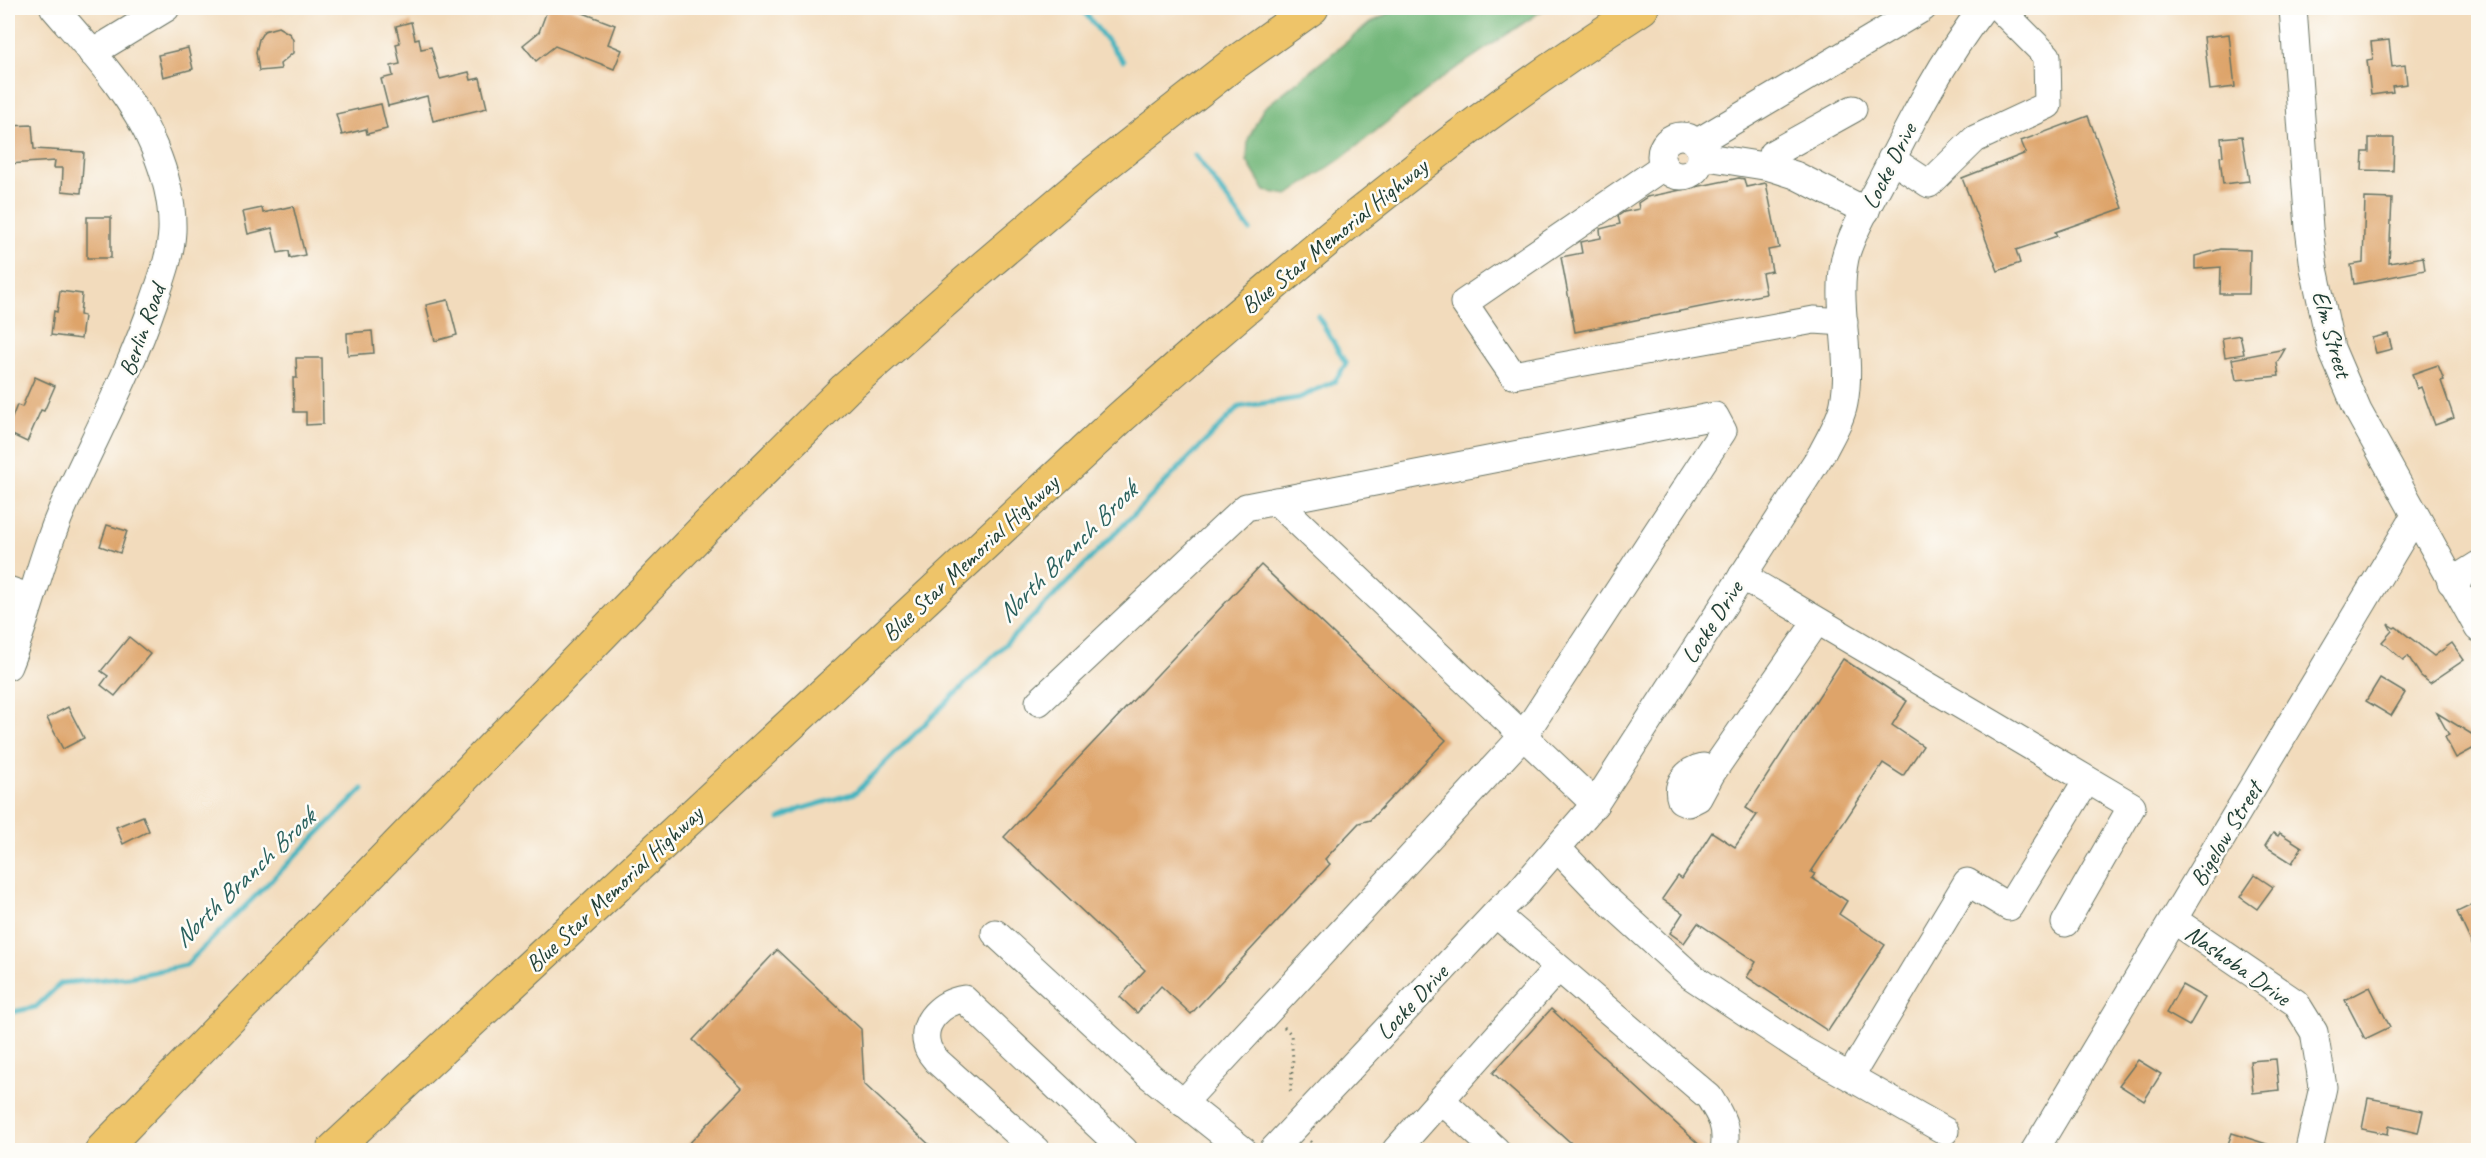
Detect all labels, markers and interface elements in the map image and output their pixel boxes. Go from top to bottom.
street label: Locke Drive [1855,116,1924,214]
street label: Blue Star Memorial Highway [1235,150,1435,320]
street label: Berlin Road [112,277,174,380]
street label: Elm Street [2305,287,2359,383]
street label: Blue Star Memorial Highway [875,467,1066,648]
water label: North Branch Brook [990,471,1148,629]
street label: Locke Drive [1674,573,1751,669]
street label: Bigelow Street [2183,774,2270,892]
water label: North Branch Brook [166,798,326,954]
street label: Blue Star Memorial Highway [519,798,710,979]
street label: Nashoba Drive [2180,918,2298,1013]
street label: Locke Drive [1370,956,1456,1046]

